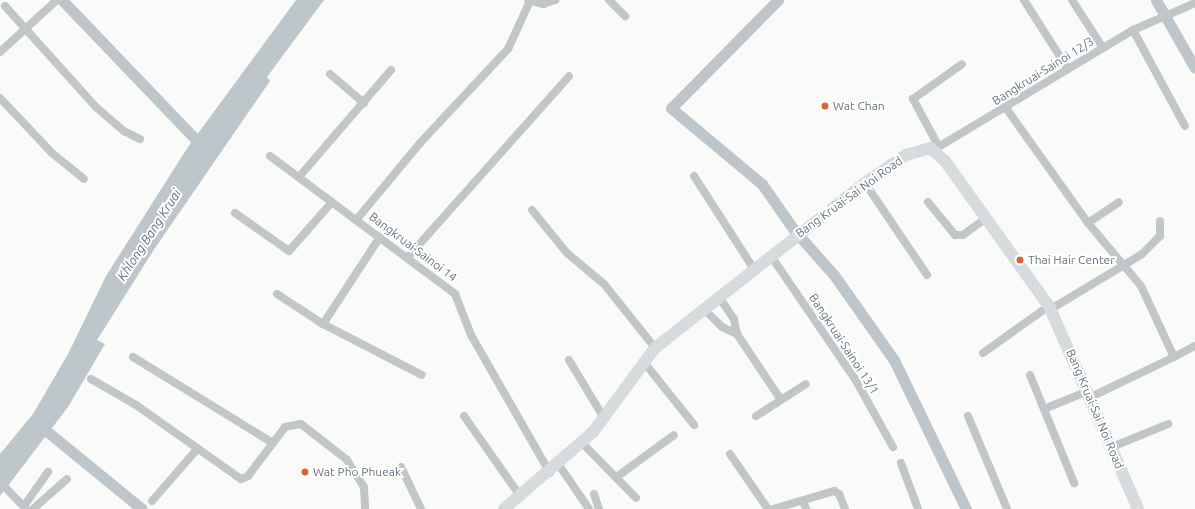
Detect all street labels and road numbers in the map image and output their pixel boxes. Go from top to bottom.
street label: Bangkruai-Sainoi 12/3 [989,34,1097,108]
street label: Bang Kruai-Sai Noi Road [793,153,905,241]
street label: Bangkruai-Sainoi 14 [366,209,460,285]
street label: Bangkruai-Sainoi 13/1 [806,291,882,397]
street label: Bang Kruai-Sai Noi Road [1063,347,1127,471]

